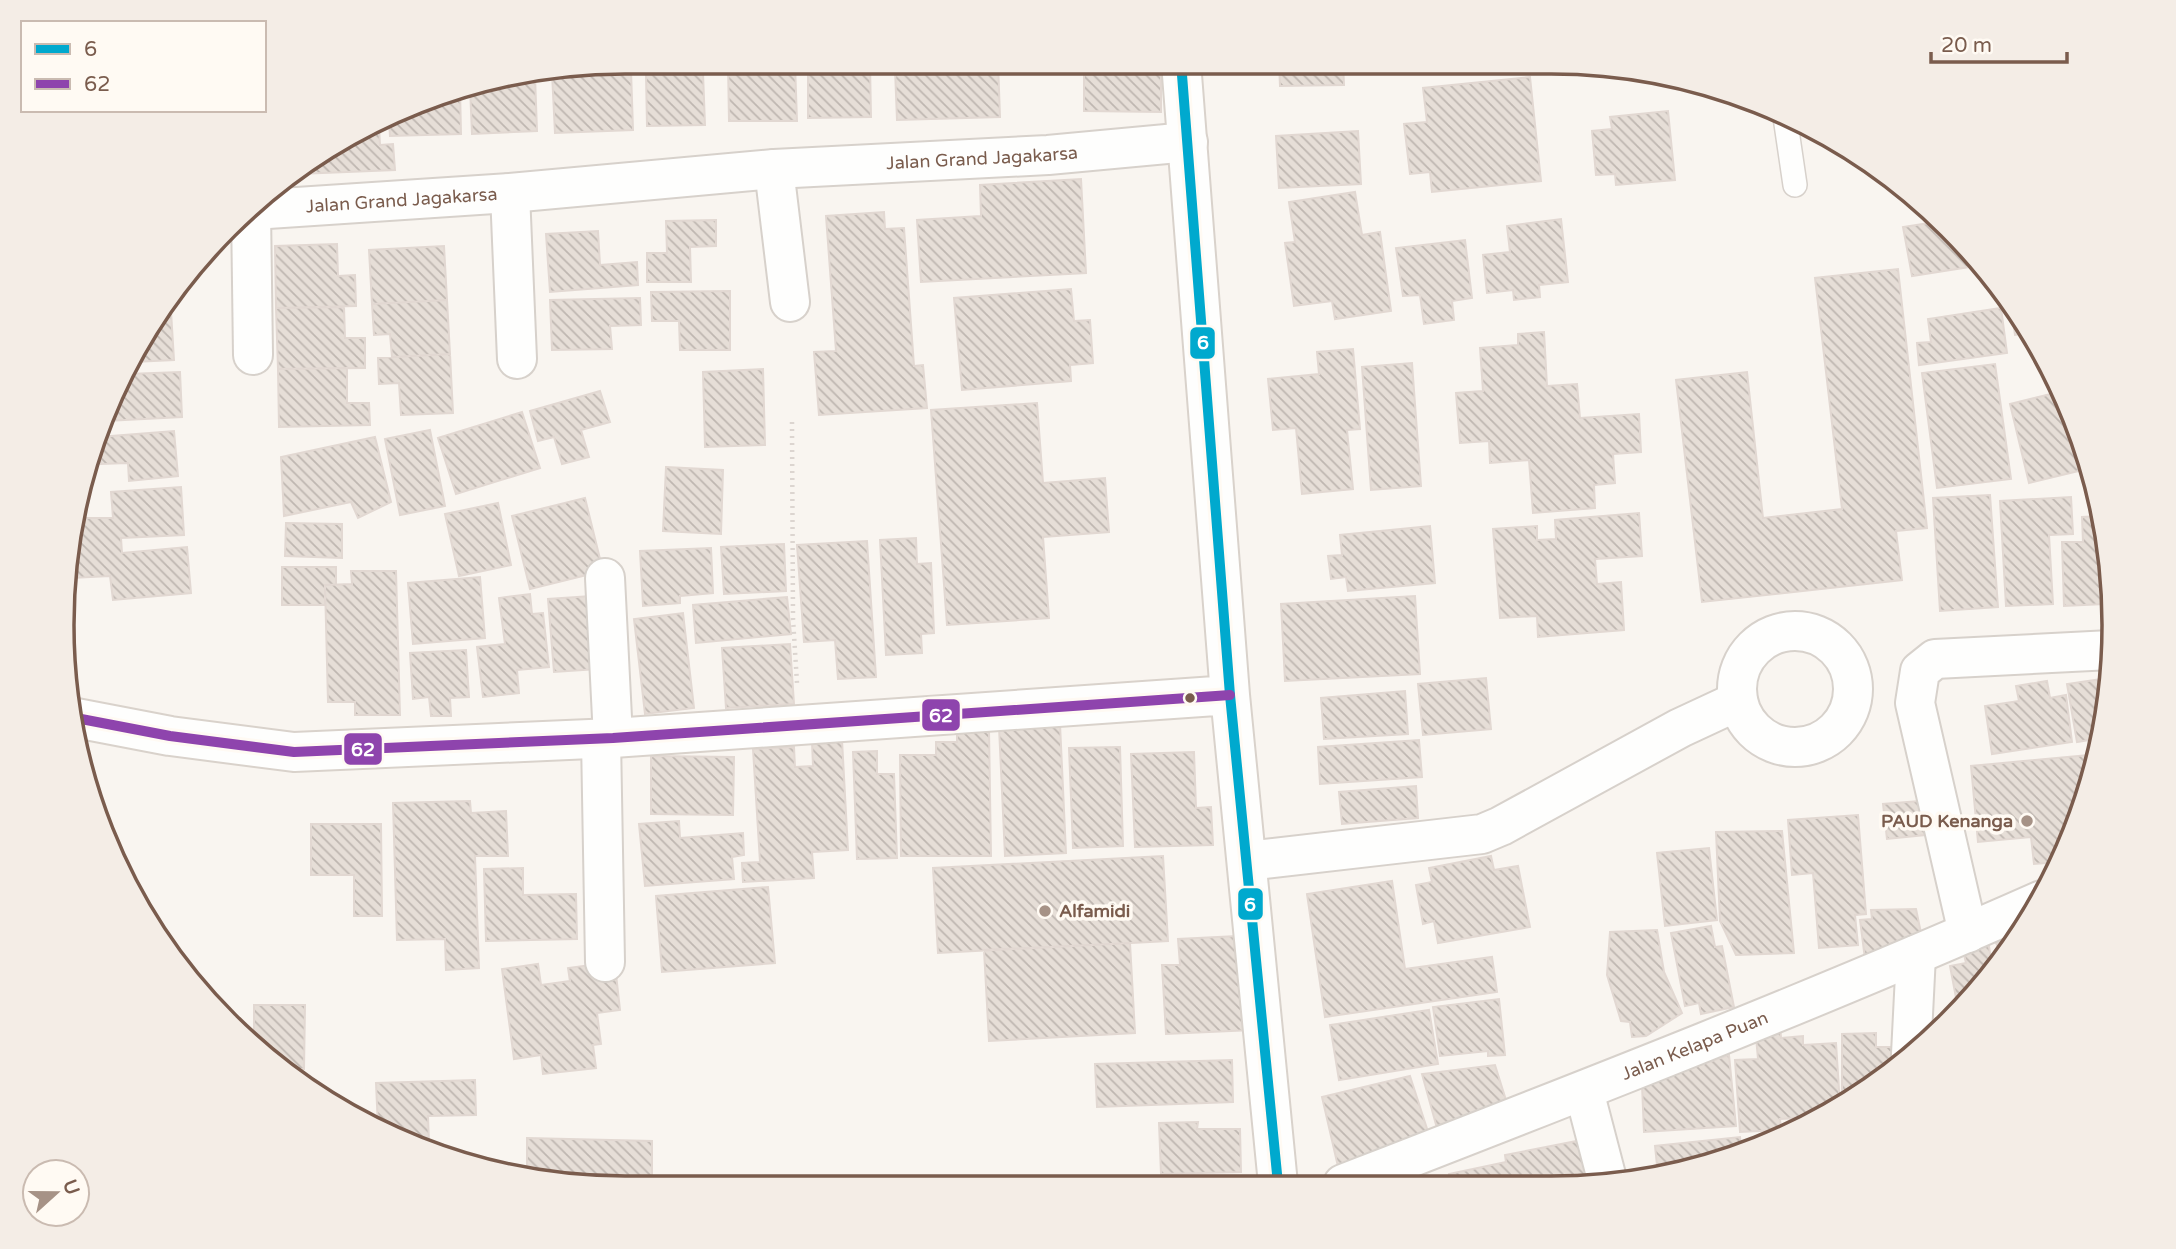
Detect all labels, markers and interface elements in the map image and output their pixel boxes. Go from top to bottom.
legend [21,21,266,112]
scale bar [1931,21,2068,65]
text: 20 m [1941,33,1992,58]
text: 6 [84,37,97,62]
text: 62 [84,72,110,97]
street label: Jalan Grand Jagakarsa [886,141,1079,174]
street label: Jalan Grand Jagakarsa [305,183,498,217]
line badge: 6 [1189,326,1216,360]
text: 6 [1197,332,1209,354]
unlabelled marker [1183,691,1197,705]
line badge: 62 [921,698,961,732]
text: 62 [929,705,953,727]
line badge: 62 [343,732,383,766]
text: 62 [351,739,375,761]
place label: PAUD Kenanga [1881,810,2013,832]
marker: PAUD Kenanga [2019,813,2035,829]
line badge: 6 [1237,887,1264,921]
text: 6 [1244,894,1256,916]
place label: Alfamidi [1059,900,1130,922]
marker: Alfamidi [1037,903,1053,919]
street label: Jalan Kelapa Puan [1618,1006,1771,1085]
north arrow [21,1158,91,1228]
text: U [58,1177,84,1198]

